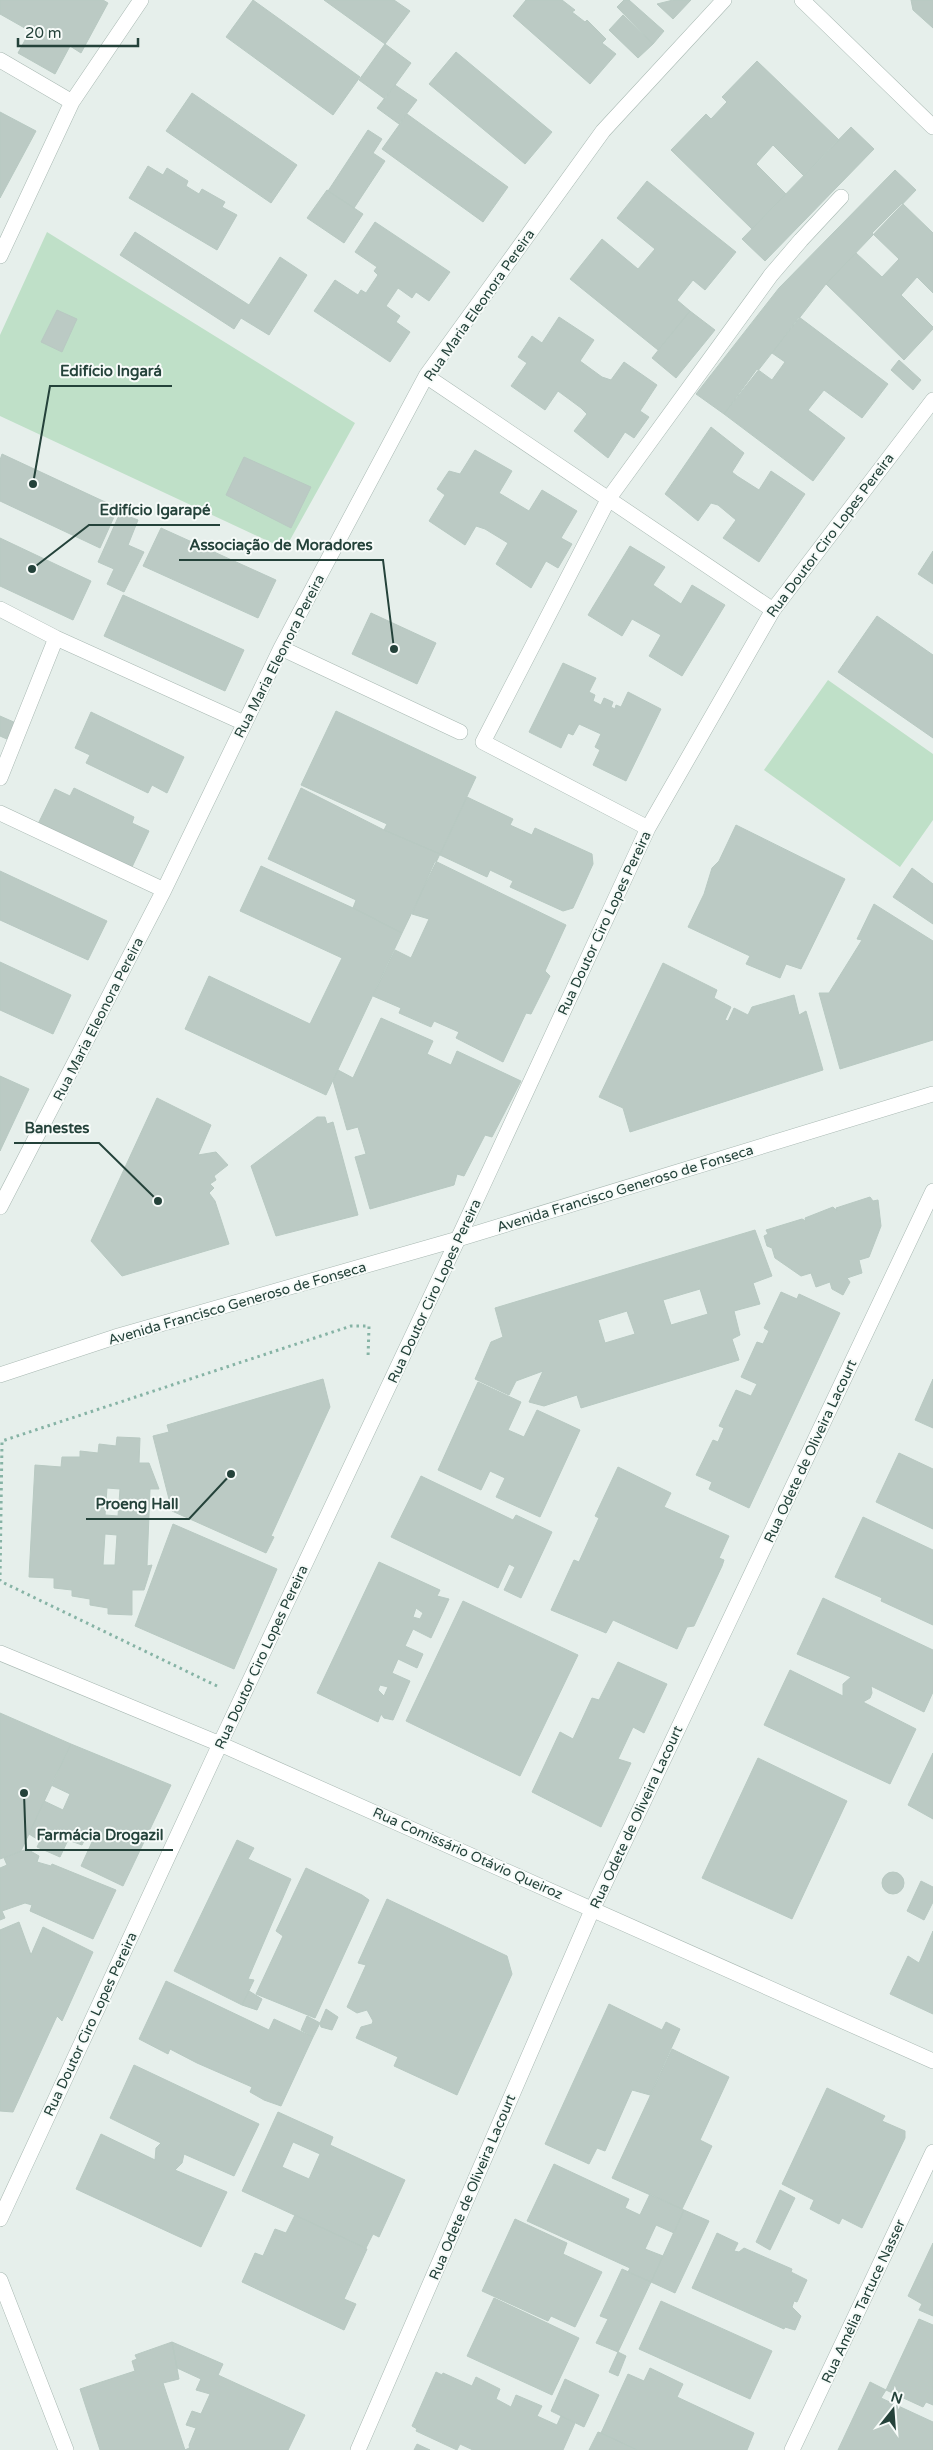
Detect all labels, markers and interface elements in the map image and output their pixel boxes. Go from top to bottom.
scale bar [18,15,138,47]
text: 20 m [25,24,62,42]
street label: Rua Maria Eleonora Pereira [420,226,538,384]
callout: Edifício Ingará [50,356,172,386]
text: Edifício Ingará [60,362,162,381]
street label: Rua Doutor Ciro Lopes Pereira [763,450,898,621]
callout: Edifício Igarapé [89,495,220,525]
text: Edifício Igarapé [100,501,211,520]
callout: Associação de Moradores [179,530,383,560]
text: Associação de Moradores [189,536,373,555]
street label: Rua Maria Eleonora Pereira [231,572,328,741]
street label: Rua Doutor Ciro Lopes Pereira [554,828,655,1018]
street label: Rua Maria Eleonora Pereira [50,935,147,1104]
callout: Banestes [14,1113,99,1143]
text: Banestes [25,1119,89,1137]
street label: Avenida Francisco Generoso de Fonseca [495,1141,756,1236]
street label: Rua Doutor Ciro Lopes Pereira [384,1196,485,1386]
street label: Avenida Francisco Generoso de Fonseca [106,1258,368,1349]
street label: Rua Odete de Oliveira Lacourt [760,1356,861,1545]
callout: Proeng Hall [86,1489,189,1519]
text: Proeng Hall [96,1495,178,1514]
street label: Rua Doutor Ciro Lopes Pereira [211,1562,312,1752]
street label: Rua Odete de Oliveira Lacourt [586,1722,687,1911]
street label: Rua Comissário Otávio Queiroz [370,1804,565,1903]
callout: Farmácia Drogazil [26,1820,173,1850]
text: Farmácia Drogazil [36,1826,164,1845]
street label: Rua Doutor Ciro Lopes Pereira [40,1929,141,2119]
street label: Rua Odete de Oliveira Lacourt [426,2091,520,2283]
street label: Rua Amélia Tartuce Nasser [818,2216,909,2386]
north arrow [868,2385,918,2435]
text: N [889,2388,905,2408]

